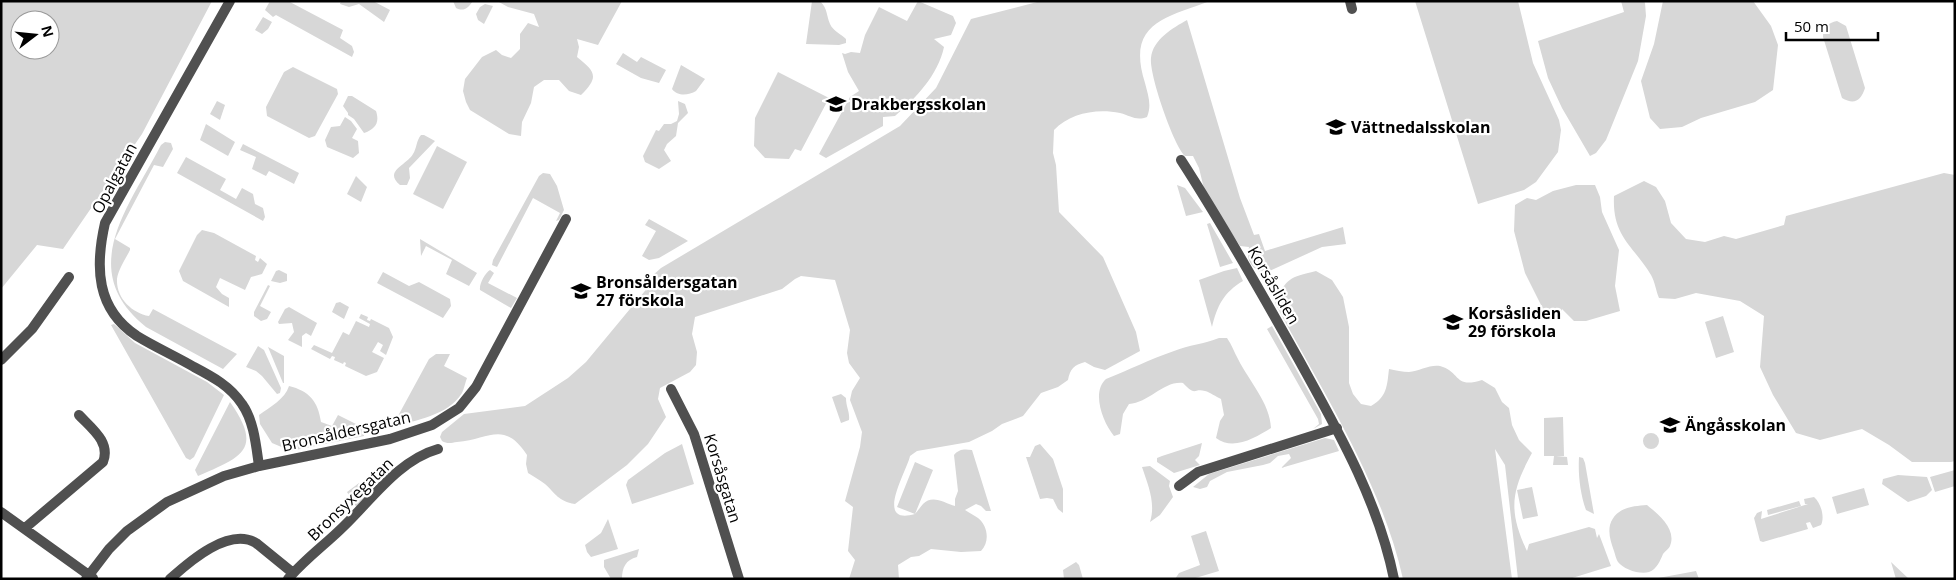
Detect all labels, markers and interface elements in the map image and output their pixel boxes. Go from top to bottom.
north arrow [10,10,60,60]
scale bar [1786,10,1878,42]
text: 50 m [1794,16,1829,36]
text: N [37,23,59,39]
school or university icon: Drakbergsskolan [825,93,847,115]
place label: Drakbergsskolan [851,93,986,115]
school or university icon: Vättnedalsskolan [1325,116,1347,138]
place label: Vättnedalsskolan [1351,116,1490,138]
street label: Opalgatan [86,139,142,217]
street label: Korsåsliden [1243,242,1305,328]
place label: Bronsåldersgatan 27 förskola [596,271,738,311]
school or university icon: Bronsåldersgatan 27 förskola [570,280,592,302]
place label: Korsåsliden 29 förskola [1468,302,1561,342]
school or university icon: Korsåsliden 29 förskola [1442,311,1464,333]
street label: Bronsåldersgatan [279,405,413,457]
school or university icon: Ängåsskolan [1659,414,1681,436]
place label: Ängåsskolan [1685,414,1786,436]
street label: Korsåsgatan [699,431,747,525]
street label: Bronsyxegatan [302,452,398,546]

